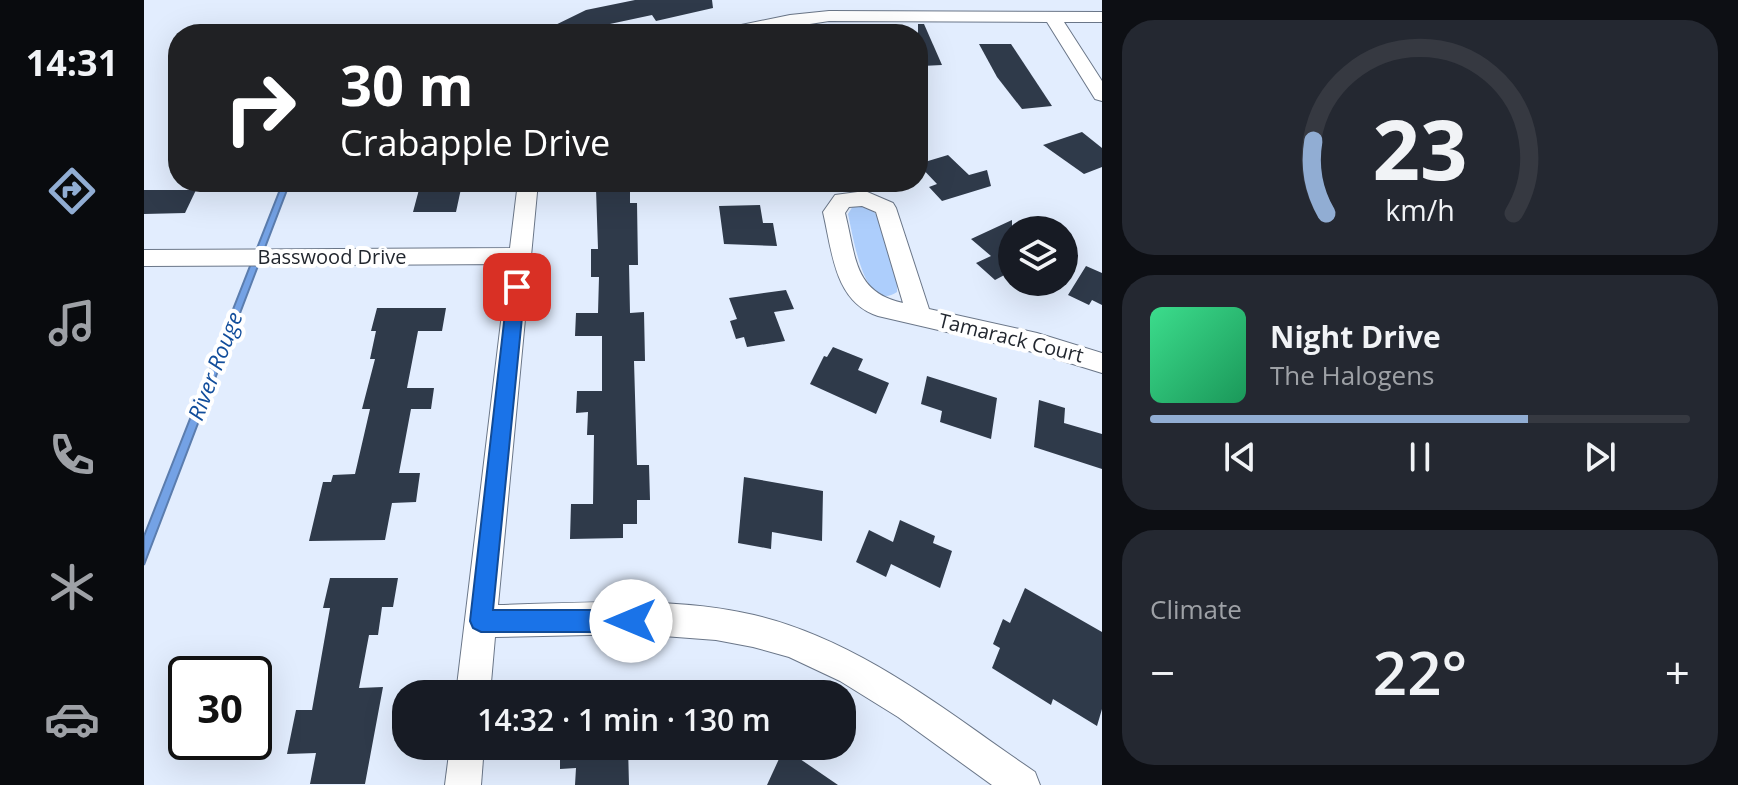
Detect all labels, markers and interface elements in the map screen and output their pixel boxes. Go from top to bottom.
text: 14:31 [26,38,118,87]
text: 30 m [340,46,474,122]
icon: right [208,56,312,160]
text: 23 [1372,90,1468,203]
text: Crabapple Drive [340,118,610,167]
icon: directions [44,163,100,219]
text: km/h [1385,190,1455,229]
map controls [998,216,1078,296]
button: layers [998,216,1078,296]
street label: Basswood Drive [257,243,407,270]
pin [483,253,551,321]
icon: arrive [495,265,539,309]
icon: music [44,295,100,351]
street label: Tamarack Court [936,306,1086,369]
water label: River Rouge [180,307,248,424]
text: Night Drive [1270,316,1441,357]
text: The Halogens [1270,357,1435,393]
icon: phone [44,427,100,483]
icon: previous [1218,435,1262,479]
icon: pause [1398,435,1442,479]
icon: next [1578,435,1622,479]
icon: climate [44,559,100,615]
position arrow [589,579,673,663]
text: Climate [1150,591,1242,627]
text: 22° [1373,631,1467,713]
text: − [1150,642,1175,702]
text: + [1665,642,1690,702]
speed limit sign: 30 [168,656,272,760]
icon: car [44,691,100,747]
text: 14:32 · 1 min · 130 m [477,699,771,740]

